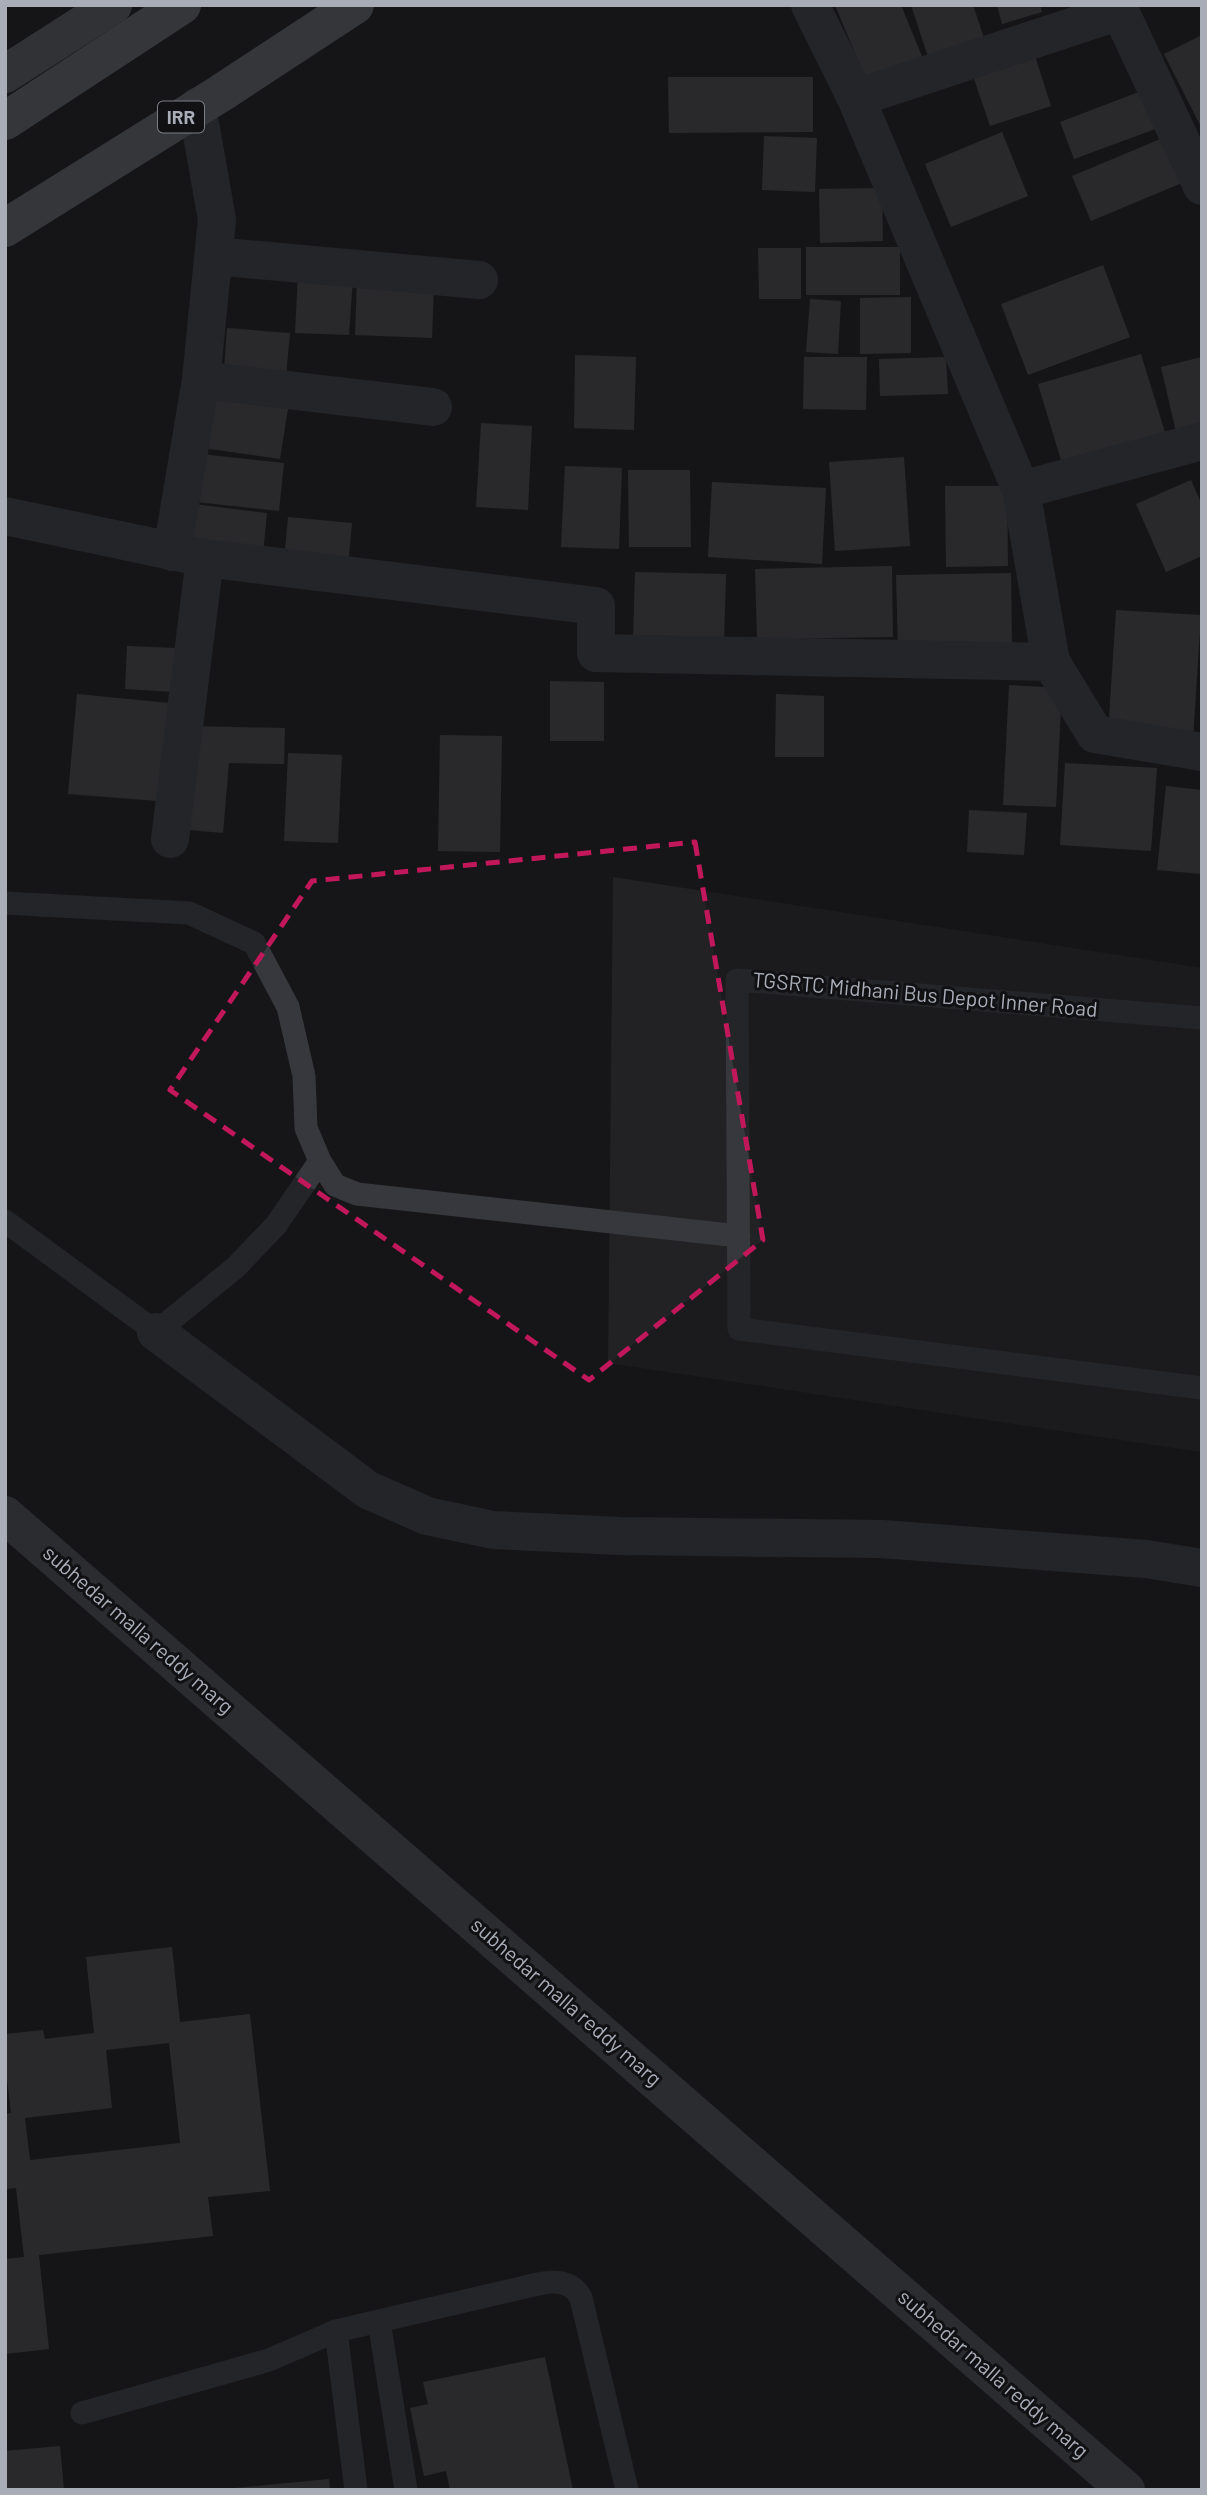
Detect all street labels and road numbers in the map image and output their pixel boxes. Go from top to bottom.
road number: IRR [158,102,204,132]
street label: TGSRTC Midhani Bus Depot Inner Road [752,966,1099,1021]
street label: subhedar malla reddy marg [39,1539,239,1718]
street label: subhedar malla reddy marg [467,1911,667,2090]
street label: subhedar malla reddy marg [894,2283,1094,2462]

